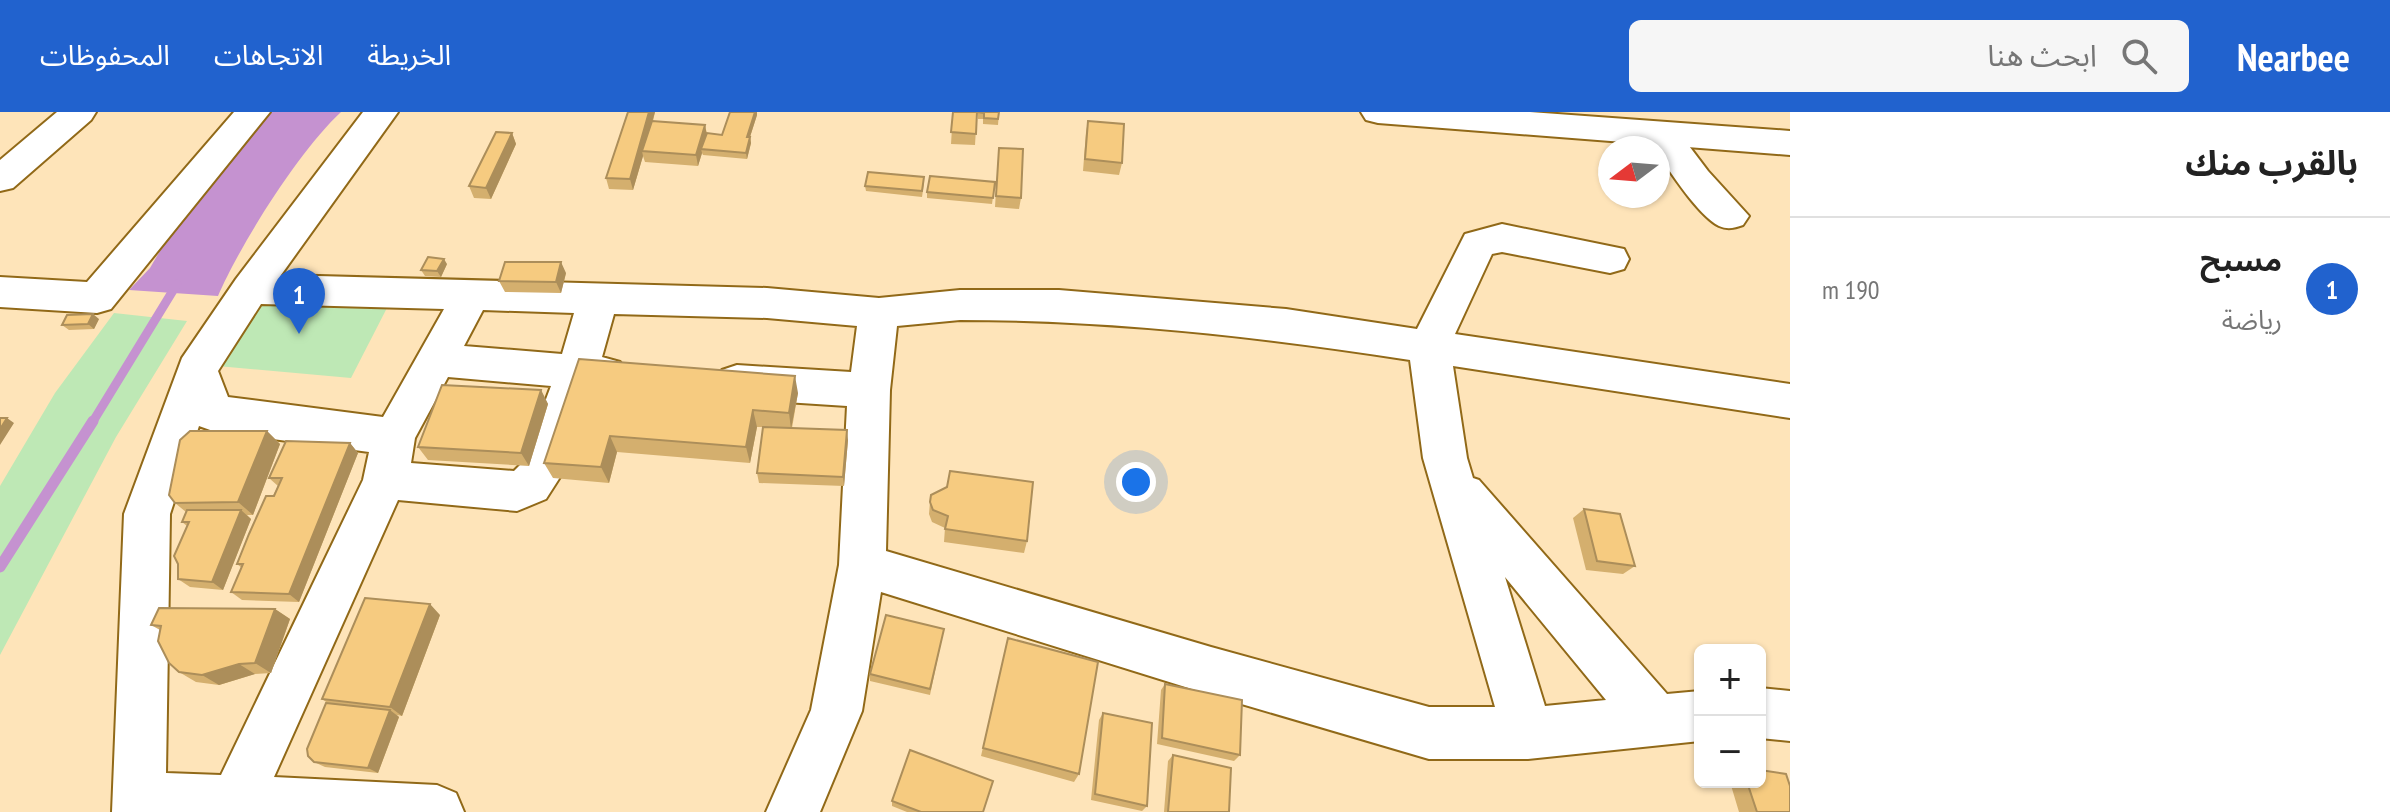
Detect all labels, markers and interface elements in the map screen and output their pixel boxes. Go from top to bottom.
search box [1629,20,2189,92]
text: Nearbee [2237,32,2350,81]
icon: search [2117,34,2161,78]
text: ابحث هنا [1987,35,2097,74]
text: المحفوظات [40,36,170,73]
text: الاتجاهات [214,36,323,73]
text: الخريطة [367,36,451,73]
north arrow [1598,136,1670,208]
text: بالقرب منك [2185,140,2358,184]
text: مسبح [2200,240,2282,279]
pin: 1 [273,268,325,334]
text: 190 m [1822,273,1880,306]
text: 1 [2326,273,2338,306]
text: رياضة [2222,303,2282,336]
your location [1116,462,1156,502]
map controls [1694,644,1766,788]
button: + [1694,644,1766,716]
button: − [1694,716,1766,788]

